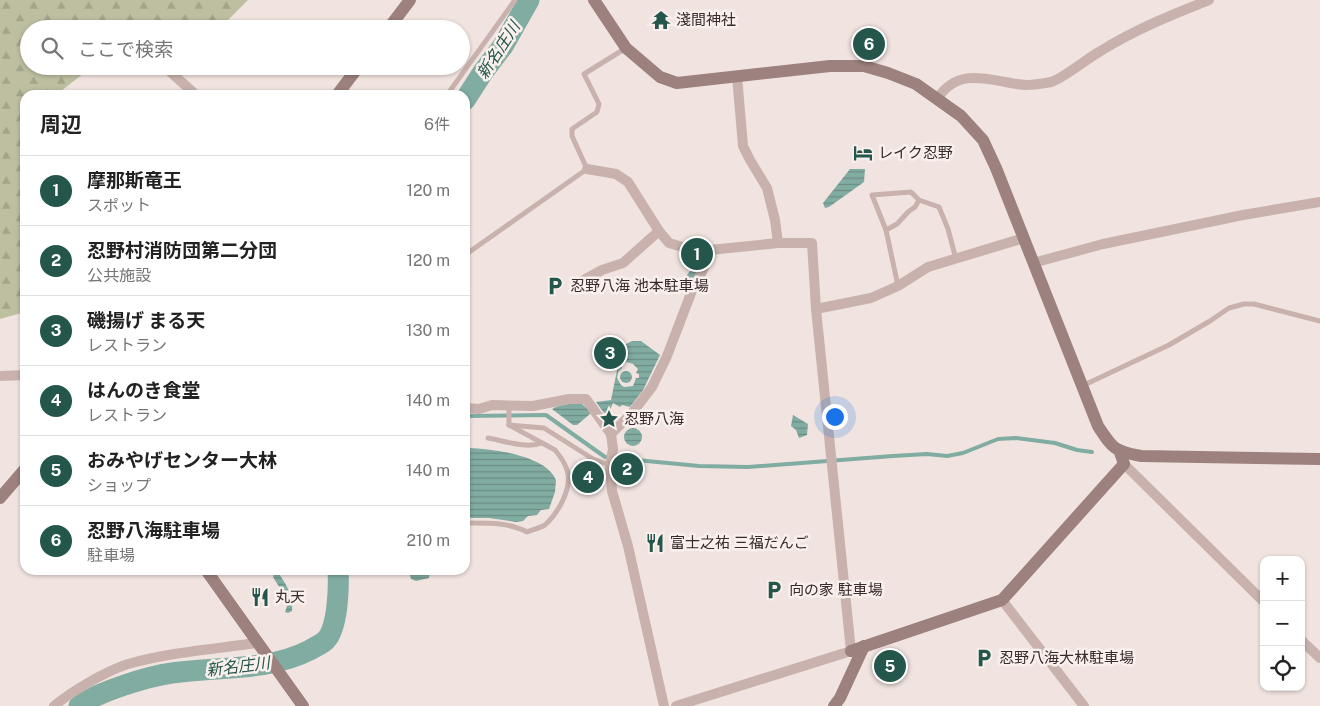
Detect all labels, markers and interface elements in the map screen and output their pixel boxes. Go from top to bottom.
temple icon: 淺間神社 [650,9,672,31]
place label: 淺間神社 [676,11,736,28]
water label: 新名庄川 [473,17,525,82]
search box [20,20,470,75]
pin: 6 [853,25,885,63]
icon: search [38,34,66,62]
text: ここで検索 [78,38,173,60]
text: 周辺 [40,112,82,137]
text: 6件 [424,115,450,134]
hotel icon: レイク忍野 [852,142,874,164]
place label: レイク忍野 [878,144,953,161]
text: 摩那斯竜王 [87,169,182,191]
text: 1 [53,181,59,200]
text: 120 m [406,181,450,200]
text: スポット [87,196,151,215]
pin: 1 [681,235,713,273]
text: 忍野村消防団第二分団 [87,239,277,261]
text: 2 [51,251,61,270]
text: 120 m [406,251,450,270]
text: 公共施設 [87,266,151,285]
parking icon: 忍野八海 池本駐車場 [544,275,566,297]
place label: 忍野八海 池本駐車場 [570,277,709,294]
text: 磯揚げ まる天 [87,309,205,331]
text: 3 [51,321,61,340]
text: 130 m [406,321,450,340]
pin: 3 [594,334,626,372]
text: レストラン [87,336,167,355]
text: はんのき食堂 [87,379,200,401]
text: 4 [51,391,61,410]
text: 140 m [406,391,450,410]
your location [822,404,848,430]
text: レストラン [87,406,167,425]
place icon: 忍野八海 [598,408,620,430]
place label: 忍野八海 [624,410,684,427]
text: おみやげセンター大林 [87,449,277,471]
pin: 2 [611,450,643,488]
pin: 4 [572,458,604,496]
text: 5 [51,461,61,480]
text: 140 m [406,461,450,480]
text: ショップ [87,476,151,495]
text: 忍野八海駐車場 [87,519,220,541]
text: 6 [51,531,61,550]
text: 210 m [406,531,450,550]
restaurant icon: 富士之祐 三福だんご [644,532,666,554]
place label: 富士之祐 三福だんご [670,534,809,551]
text: 駐車場 [87,546,135,565]
map controls [1260,556,1305,691]
button: + [1260,556,1305,601]
parking icon: 向の家 駐車場 [763,579,785,601]
place label: 向の家 駐車場 [789,581,883,598]
restaurant icon: 丸天 [249,586,271,608]
place label: 丸天 [275,588,305,605]
button: − [1260,601,1305,646]
button: locate [1260,646,1305,691]
pin: 5 [874,647,906,685]
parking icon: 忍野八海大林駐車場 [973,647,995,669]
place label: 忍野八海大林駐車場 [999,649,1134,666]
water label: 新名庄川 [205,653,273,680]

